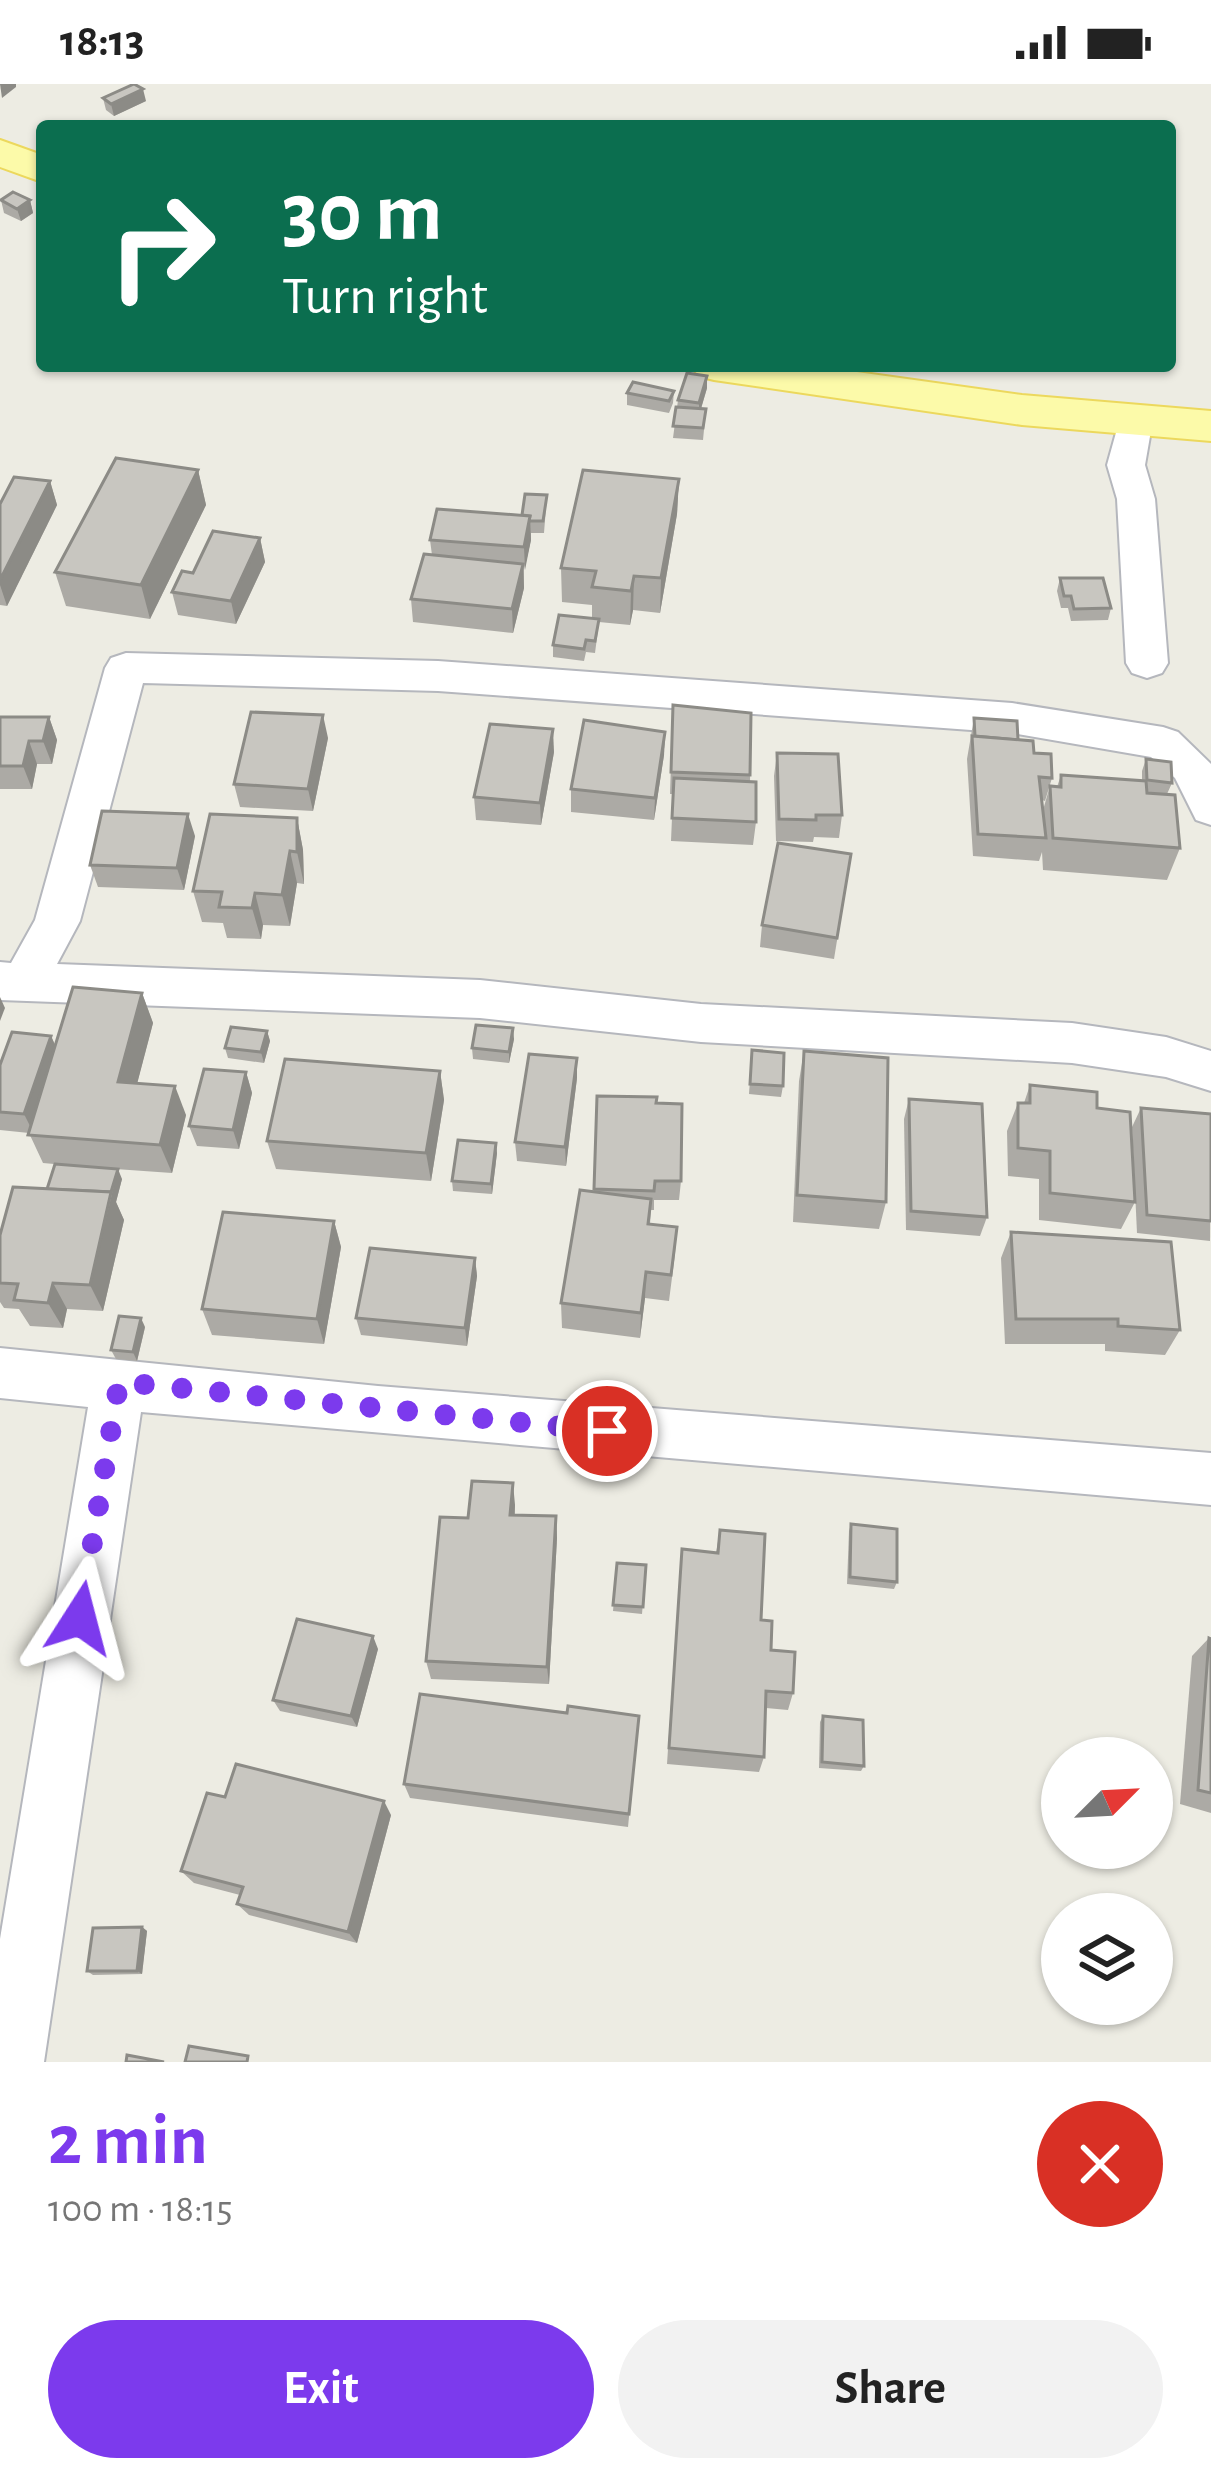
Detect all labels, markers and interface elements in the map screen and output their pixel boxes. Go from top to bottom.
text: 18:13 [60,19,144,64]
icon: right [84,168,240,324]
text: 30 m [282,172,442,256]
text: Turn right [282,270,488,324]
pin [556,1380,658,1482]
icon: arrive [574,1398,640,1464]
position arrow [17,1555,143,1681]
north arrow [1041,1737,1173,1869]
map controls [1041,1737,1173,2025]
button: layers [1041,1893,1173,2025]
button: close [1037,2101,1163,2227]
text: 2 min [48,2105,208,2177]
text: 100 m · 18:15 [48,2190,233,2229]
button: Exit [48,2320,594,2458]
button: Share [618,2320,1163,2458]

